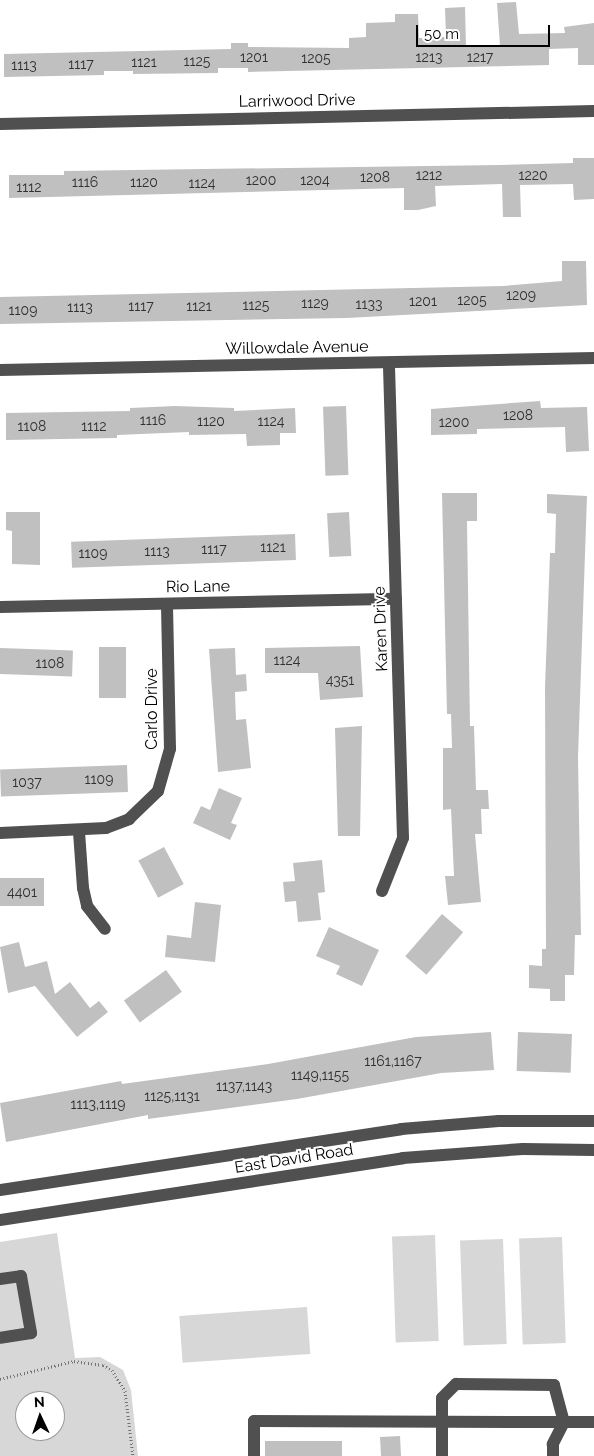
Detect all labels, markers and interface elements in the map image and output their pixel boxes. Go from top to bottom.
scale bar [419,15,553,47]
text: 50 m [424,25,459,43]
house number: 1201 [240,49,268,65]
house number: 1213 [416,49,442,65]
house number: 1217 [467,49,493,65]
house number: 1205 [301,50,331,66]
house number: 1125 [184,53,210,69]
house number: 1121 [131,54,157,70]
house number: 1117 [68,56,94,72]
house number: 1113 [11,57,37,73]
street label: Larriwood Drive [238,90,356,112]
house number: 1212 [416,167,442,183]
house number: 1220 [518,167,548,183]
house number: 1208 [360,169,390,185]
house number: 1200 [246,172,276,188]
house number: 1204 [300,172,330,188]
house number: 1116 [72,174,98,190]
house number: 1120 [130,174,158,190]
house number: 1124 [189,175,215,191]
house number: 1112 [16,179,42,195]
house number: 1209 [506,287,536,303]
house number: 1205 [457,292,487,308]
house number: 1201 [409,293,437,309]
house number: 1129 [301,295,329,311]
house number: 1133 [356,296,382,312]
house number: 1125 [243,297,269,313]
house number: 1117 [128,298,154,314]
house number: 1121 [186,298,212,314]
house number: 1113 [67,299,93,315]
house number: 1109 [9,302,37,318]
street label: Willowdale Avenue [225,337,369,359]
house number: 1208 [503,407,533,423]
house number: 1116 [140,412,166,428]
house number: 1120 [197,413,225,429]
house number: 1124 [258,413,284,429]
house number: 1200 [439,414,469,430]
house number: 1108 [18,418,46,434]
house number: 1112 [81,418,107,434]
house number: 1121 [260,539,286,555]
house number: 1117 [201,541,227,557]
house number: 1113 [144,543,170,559]
house number: 1109 [79,545,107,561]
street label: Rio Lane [166,577,230,597]
street label: Karen Drive [370,586,392,672]
house number: 1124 [274,652,300,668]
house number: 1108 [36,655,64,671]
street label: Carlo Drive [142,668,162,750]
house number: 4351 [326,672,354,688]
house number: 1109 [85,771,113,787]
house number: 1037 [12,774,42,790]
house number: 4401 [7,884,37,900]
house number: 1161,1167 [364,1053,422,1069]
house number: 1149,1155 [291,1067,349,1083]
house number: 1137,1143 [216,1078,272,1094]
house number: 1125,1131 [144,1088,200,1104]
house number: 1113,1119 [71,1096,125,1112]
street label: East David Road [233,1140,355,1178]
north arrow [15,1391,65,1441]
text: N [34,1394,45,1410]

